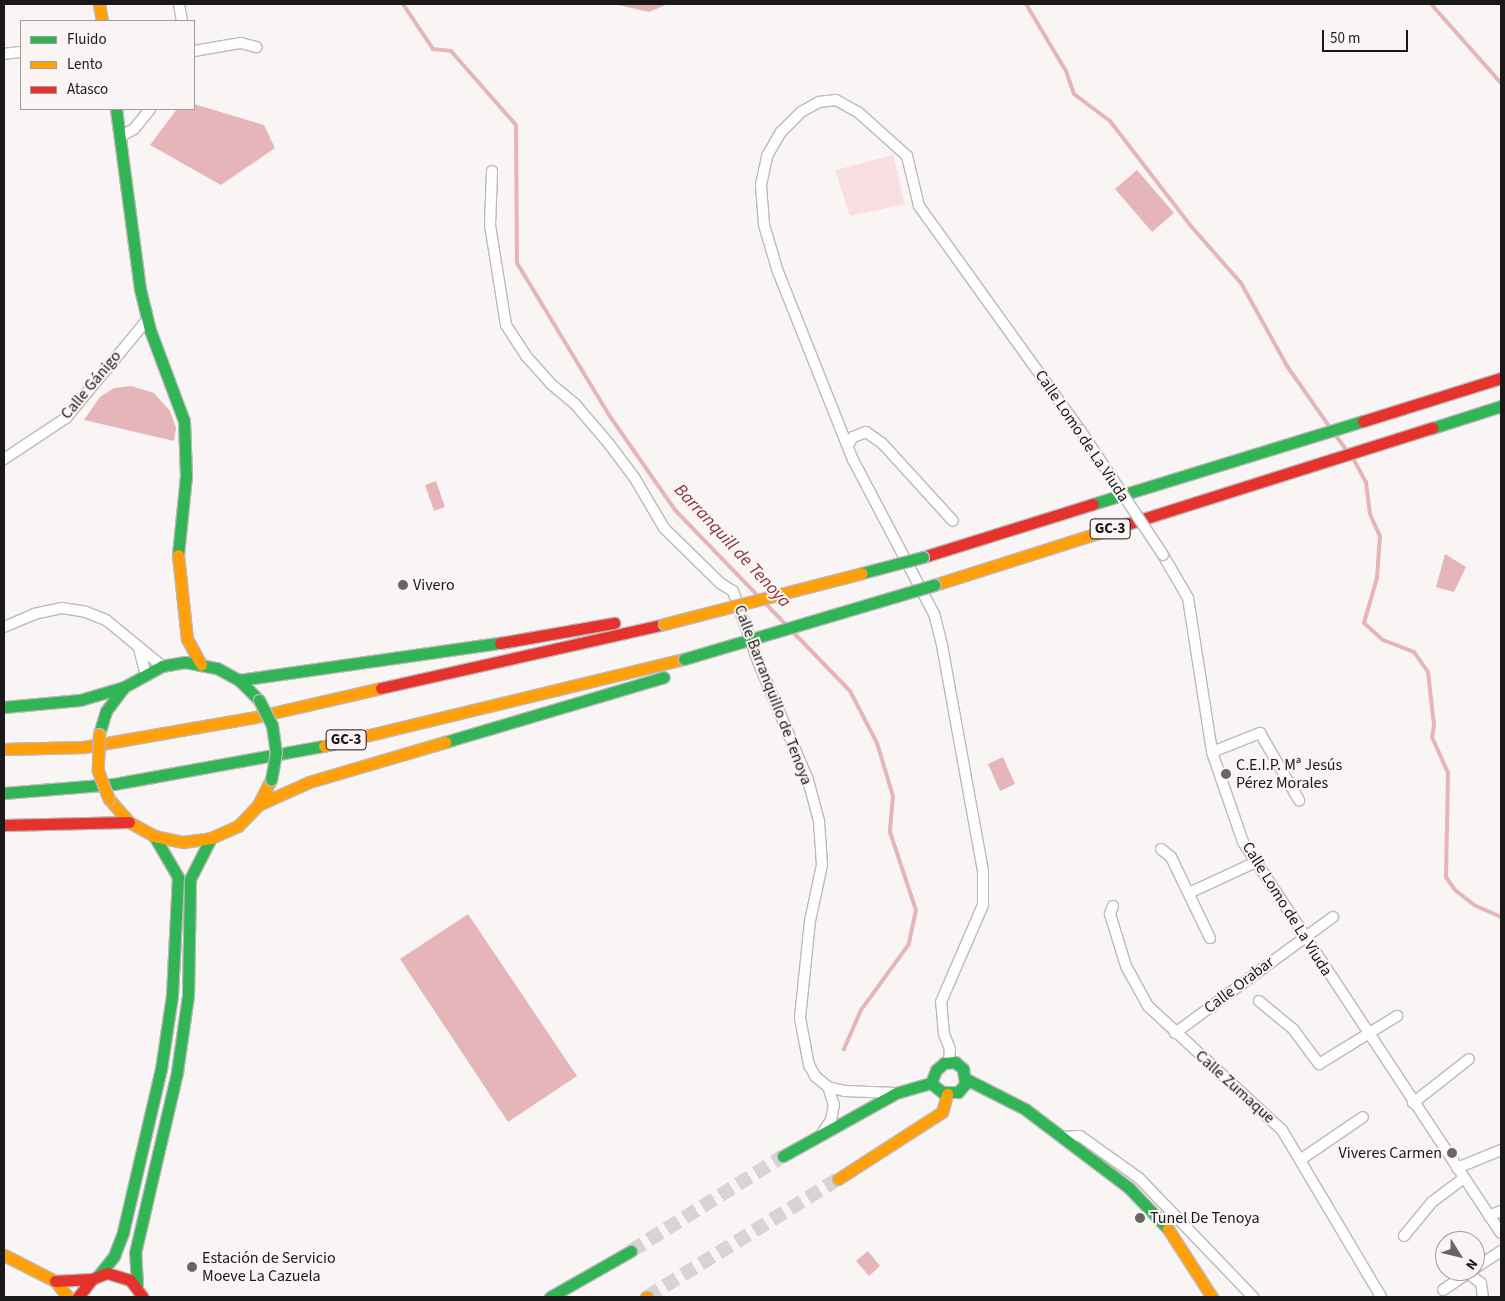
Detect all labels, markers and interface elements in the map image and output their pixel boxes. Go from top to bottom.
legend [20,20,195,110]
scale bar [1325,20,1411,52]
text: 50 m [1330,28,1360,49]
text: Fluido [67,29,107,50]
text: Lento [67,54,103,75]
text: Atasco [67,79,108,100]
street label: Calle Gánigo [57,347,125,423]
street label: Calle Lomo de La Viuda [1031,366,1133,506]
water label: Barranquill de Tenoya [669,480,795,612]
road number: GC-3 [1089,516,1131,542]
place label: Vivero [413,575,455,595]
marker: Vivero [397,579,409,591]
street label: Calle Barranquillo de Tenoya [730,602,816,788]
road number: GC-3 [325,728,367,752]
place label: C.E.I.P. Mª Jesús Pérez Morales [1236,755,1342,793]
marker: C.E.I.P. Mª Jesús Pérez Morales [1220,768,1232,780]
street label: Calle Lomo de La Viuda [1238,838,1336,980]
street label: Calle Orabar [1200,952,1278,1018]
street label: Calle Zumaque [1191,1046,1279,1128]
place label: Viveres Carmen [1339,1143,1442,1163]
marker: Viveres Carmen [1446,1147,1458,1159]
place label: Tunel De Tenoya [1150,1208,1260,1228]
marker: Tunel De Tenoya [1134,1212,1146,1224]
north arrow [1435,1231,1485,1281]
place label: Estación de Servicio Moeve La Cazuela [202,1248,336,1286]
text: N [1460,1255,1482,1274]
marker: Estación de Servicio Moeve La Cazuela [186,1261,198,1273]

